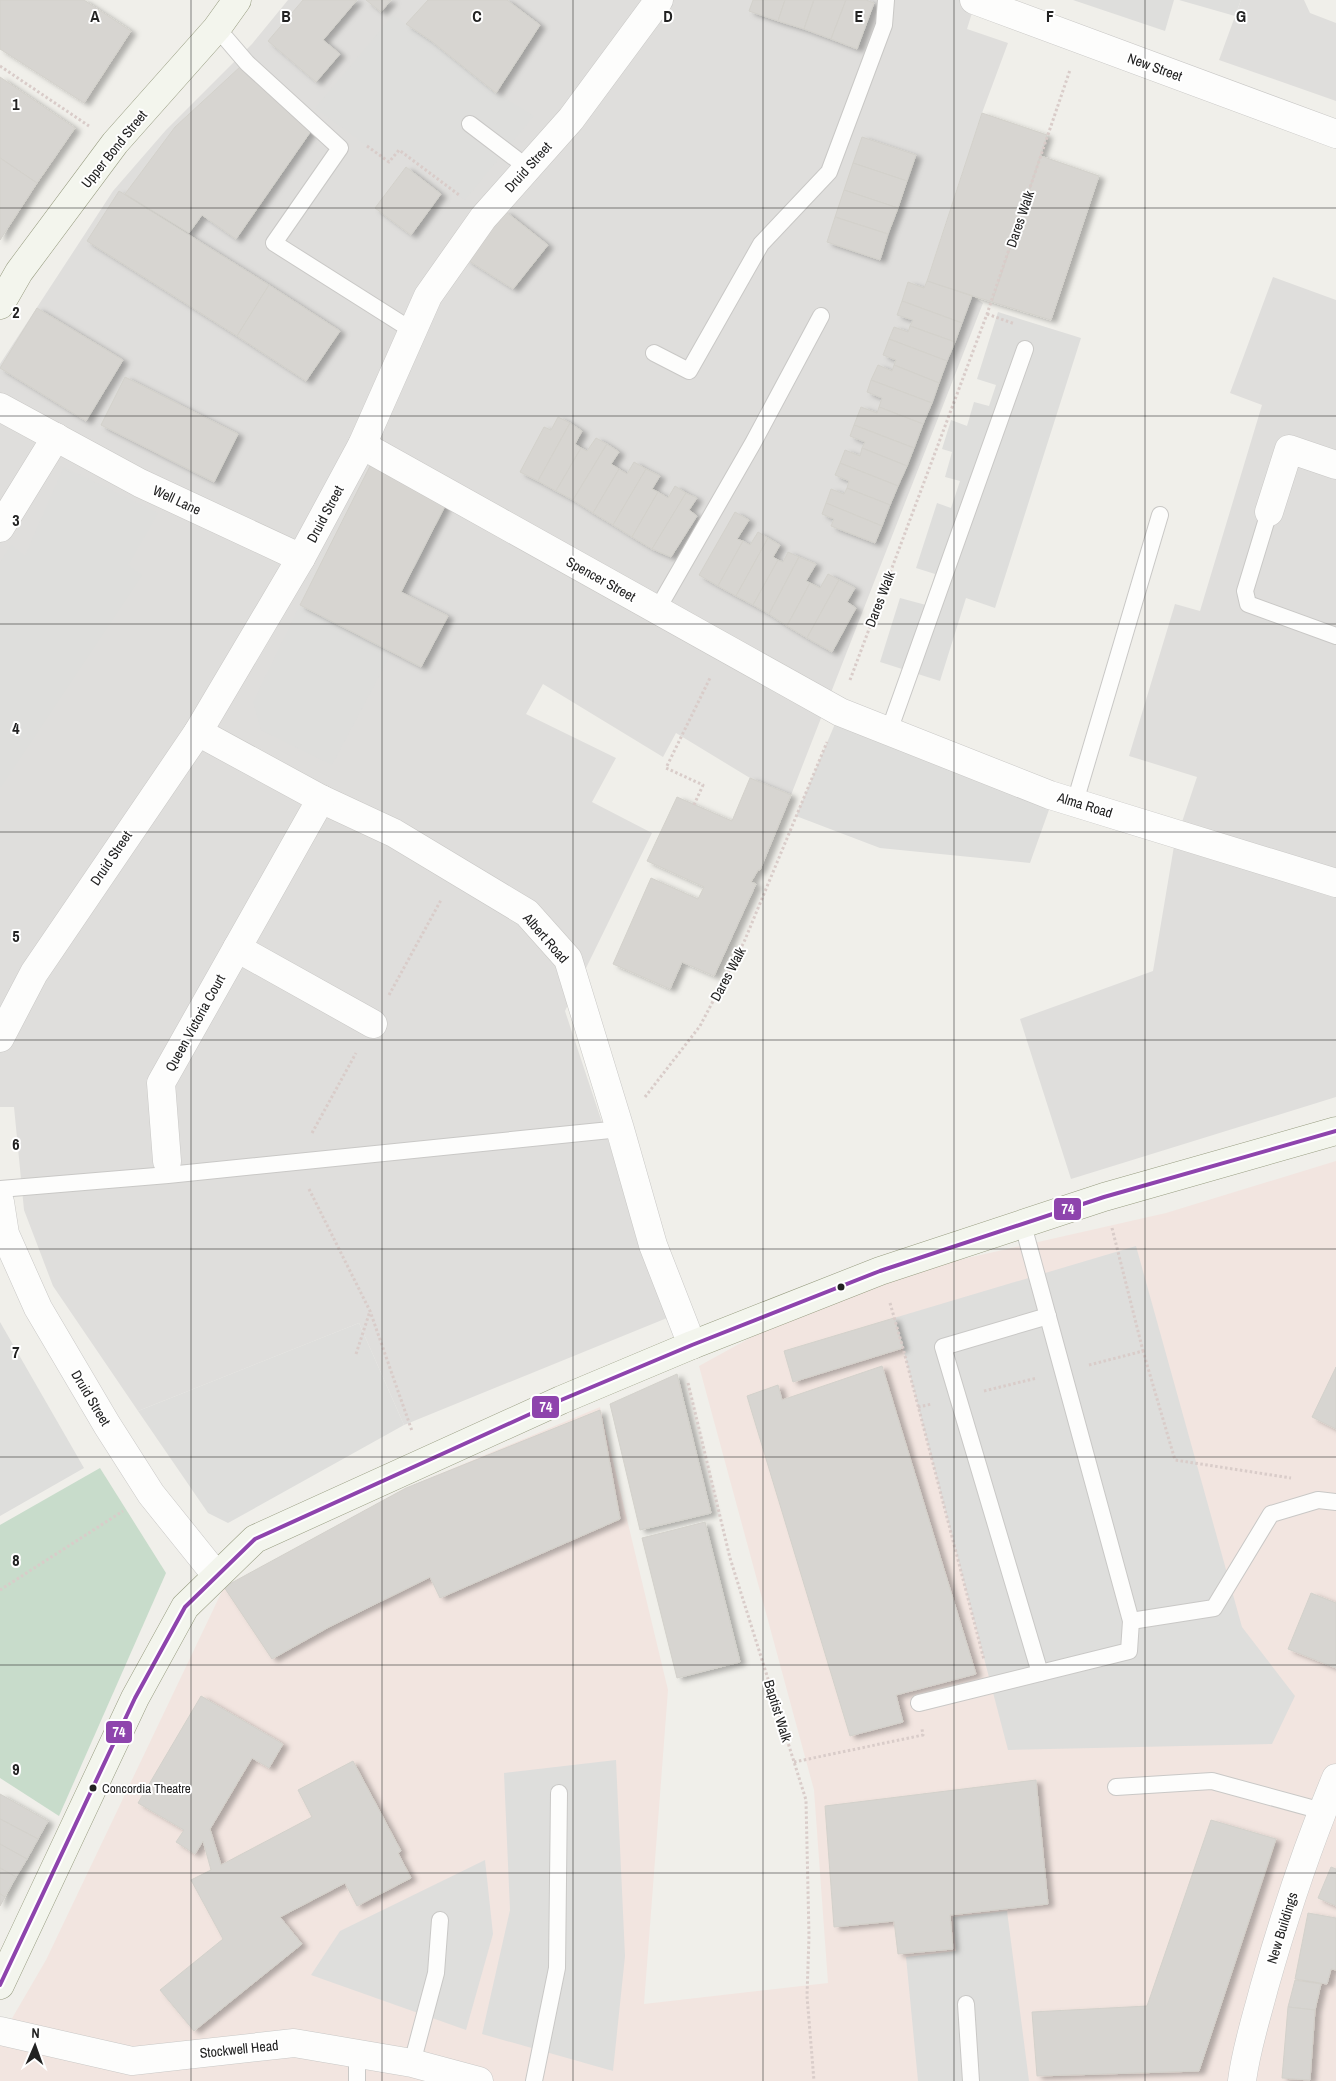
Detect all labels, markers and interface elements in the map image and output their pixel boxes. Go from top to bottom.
text: A [90,5,100,27]
text: B [281,5,291,27]
text: C [472,5,482,27]
text: D [663,5,673,27]
text: E [855,5,864,27]
text: F [1046,5,1054,27]
text: G [1236,5,1246,27]
street label: New Street [1125,49,1185,85]
text: 1 [12,93,20,115]
street label: Upper Bond Street [77,106,151,192]
street label: Druid Street [501,138,555,196]
street label: Dares Walk [1002,188,1038,250]
text: 2 [12,301,20,323]
street label: Well Lane [150,481,204,519]
street label: Druid Street [303,482,347,546]
text: 3 [12,509,20,531]
street label: Spencer Street [563,553,639,605]
street label: Dares Walk [861,568,899,630]
text: 4 [12,717,20,739]
street label: Alma Road [1054,788,1115,822]
street label: Druid Street [86,827,136,889]
street label: Albert Road [519,908,573,967]
text: 5 [12,925,20,947]
street label: Dares Walk [706,944,750,1004]
street label: Queen Victoria Court [161,971,229,1075]
text: 6 [12,1133,20,1155]
line badge: 74 [1053,1197,1082,1221]
text: 74 [1062,1200,1075,1218]
unlabelled marker [836,1282,846,1292]
text: 7 [12,1341,20,1363]
street label: Druid Street [67,1367,115,1429]
line badge: 74 [531,1395,560,1419]
text: 74 [540,1398,553,1416]
text: 8 [12,1549,20,1571]
street label: Baptist Walk [760,1678,796,1744]
line badge: 74 [105,1720,133,1744]
text: 74 [113,1723,126,1741]
text: 9 [12,1758,20,1780]
place label: Concordia Theatre [102,1780,191,1797]
marker: Concordia Theatre [88,1783,98,1793]
street label: New Buildings [1263,1890,1302,1966]
north arrow [10,2021,60,2071]
text: N [31,2024,40,2042]
street label: Stockwell Head [199,2036,279,2062]

